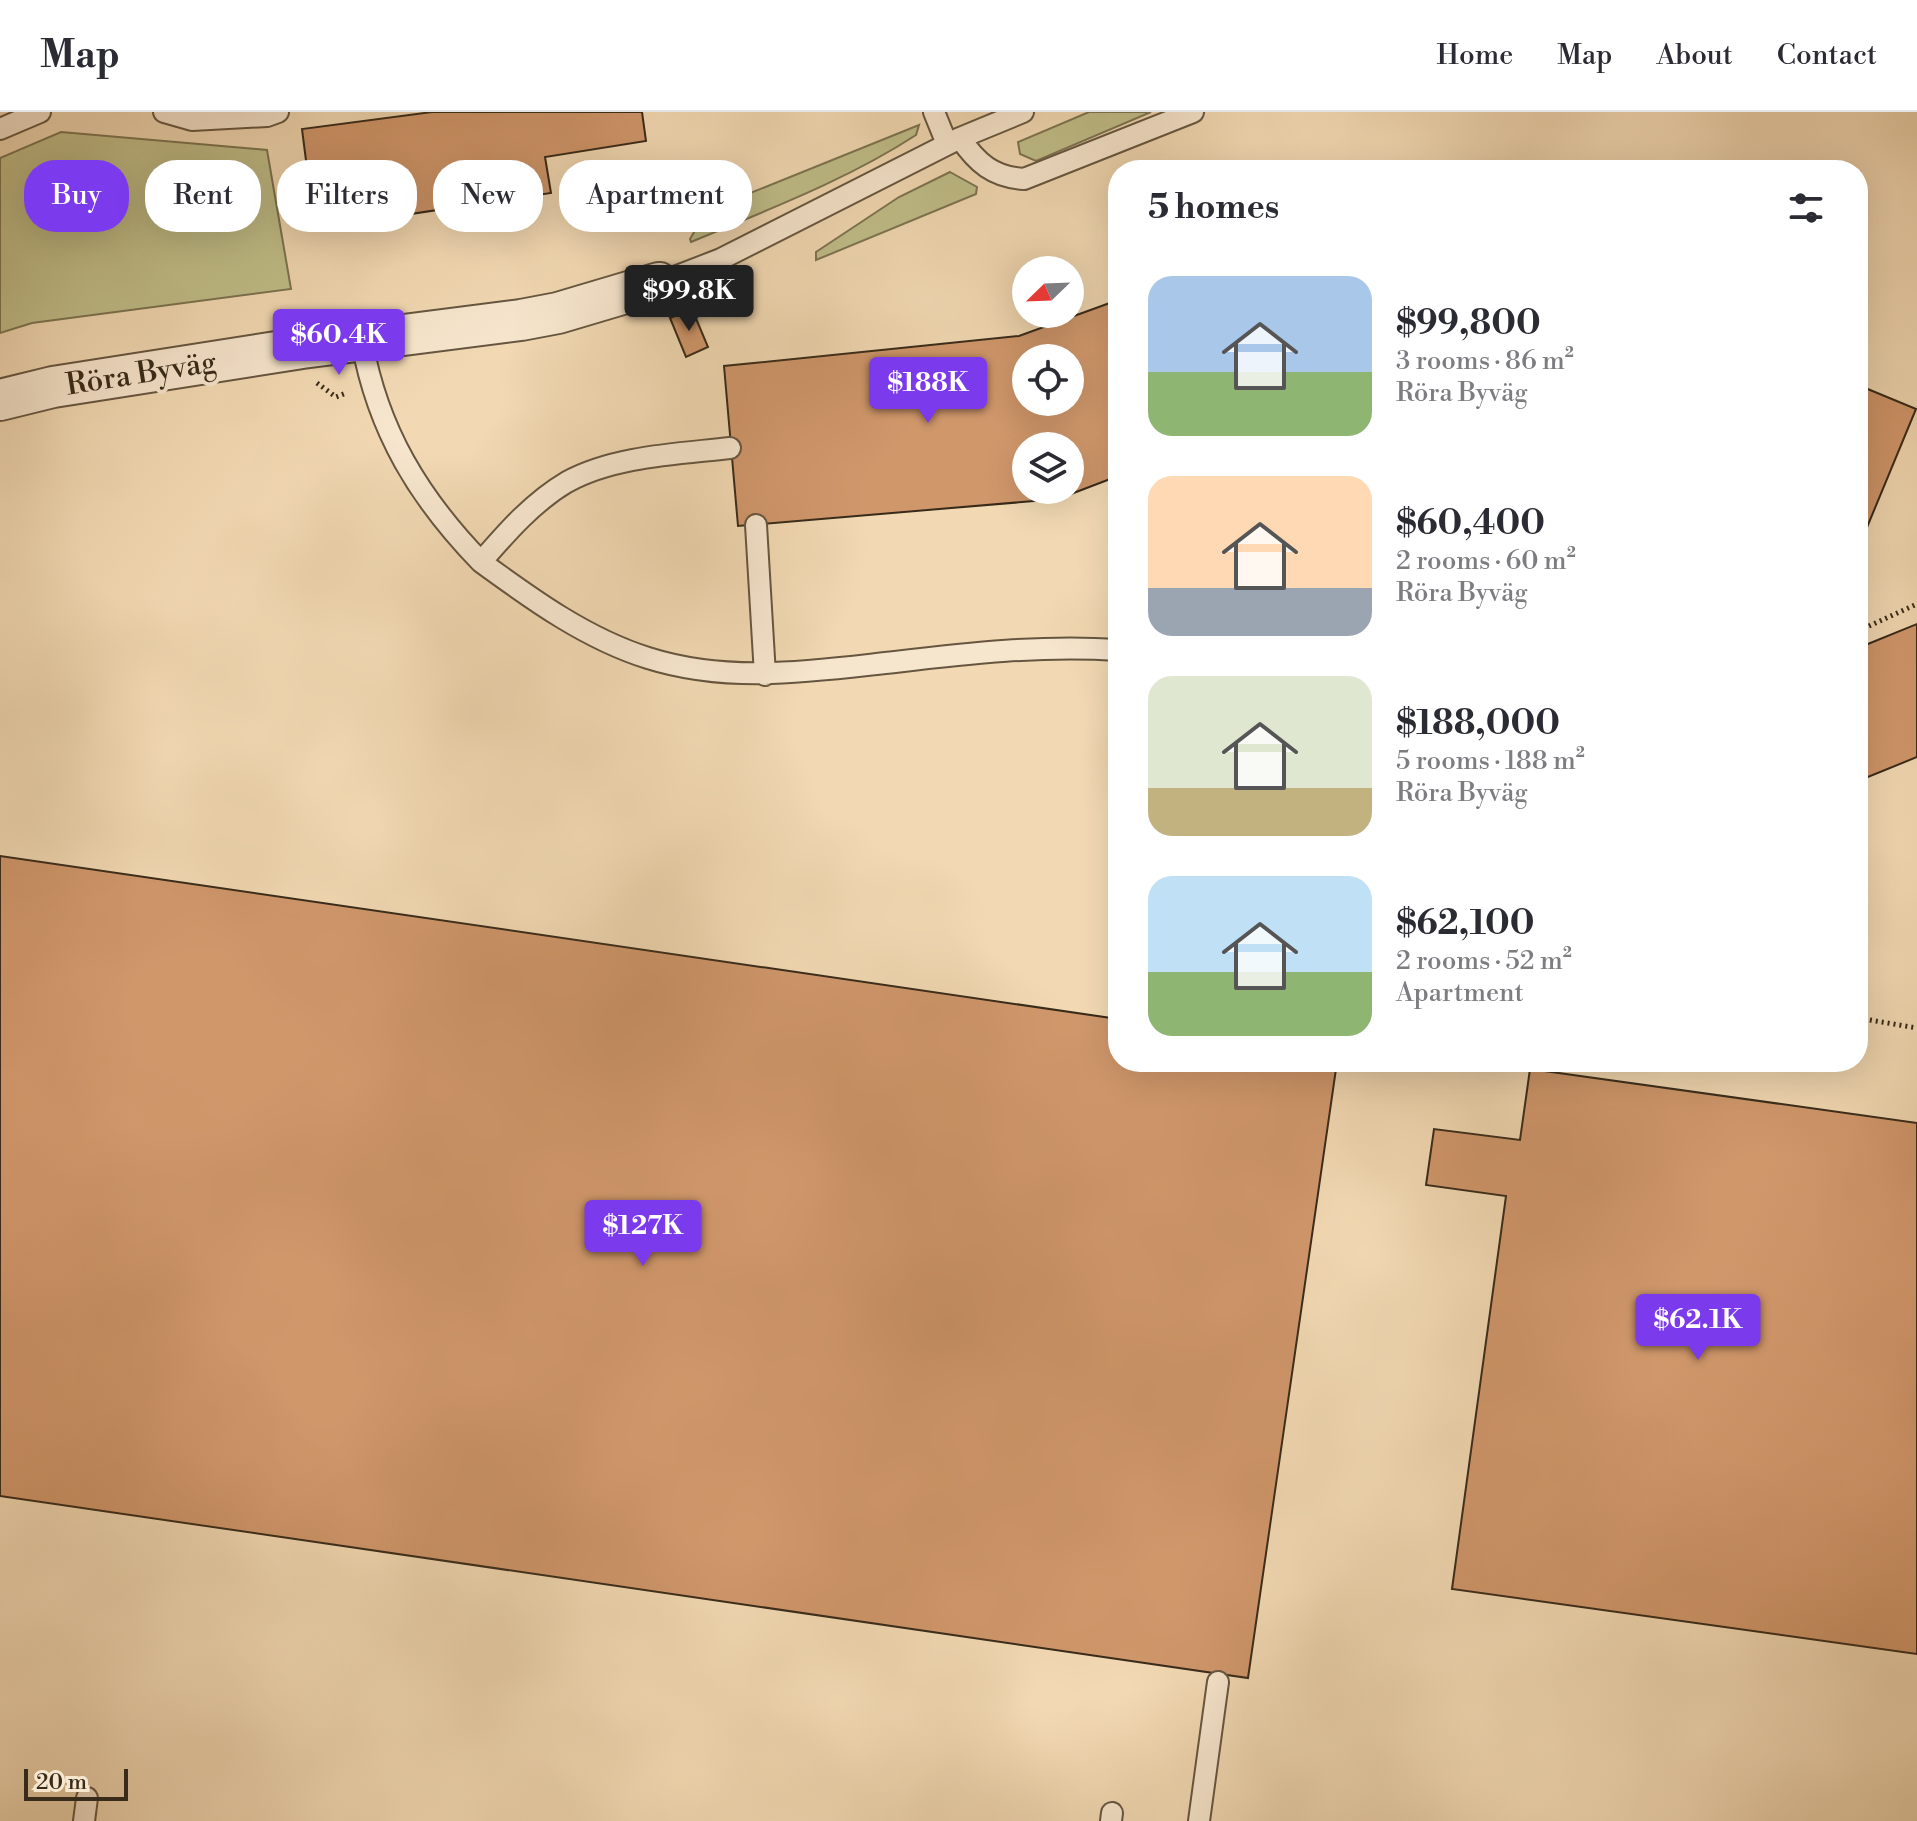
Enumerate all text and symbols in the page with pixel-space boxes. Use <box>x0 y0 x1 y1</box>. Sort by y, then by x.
text: Map <box>40 32 120 79</box>
text: Home <box>1437 38 1513 73</box>
text: Map <box>1557 38 1612 73</box>
text: About <box>1656 38 1733 73</box>
text: Contact <box>1777 38 1877 73</box>
chip: Buy <box>24 160 129 232</box>
chip: Rent <box>145 160 261 232</box>
chip: Filters <box>277 160 417 232</box>
chip: New <box>433 160 543 232</box>
chip: Apartment <box>559 160 752 232</box>
icon: filters <box>1784 186 1828 230</box>
text: 5 homes <box>1148 187 1279 229</box>
north arrow <box>1012 256 1084 328</box>
map controls <box>1012 256 1084 504</box>
pin: $99.8K <box>624 265 754 333</box>
text: $99.8K <box>643 275 735 307</box>
text: $99,800 <box>1396 303 1541 345</box>
icon: home <box>1212 308 1308 404</box>
pin: $60.4K <box>274 309 404 377</box>
text: $60.4K <box>291 319 387 351</box>
street label: Röra Byväg <box>63 343 220 405</box>
button: locate <box>1012 344 1084 416</box>
text: 3 rooms · 86 m² <box>1396 345 1574 377</box>
pin: $188K <box>872 357 984 425</box>
text: $188K <box>887 367 969 399</box>
text: Röra Byväg <box>1396 377 1528 409</box>
button: layers <box>1012 432 1084 504</box>
text: $60,400 <box>1396 503 1545 545</box>
icon: home <box>1212 508 1308 604</box>
text: 2 rooms · 60 m² <box>1396 545 1576 577</box>
text: Röra Byväg <box>1396 577 1528 609</box>
text: $188,000 <box>1396 703 1560 745</box>
icon: home <box>1212 708 1308 804</box>
text: 5 rooms · 188 m² <box>1396 745 1585 777</box>
text: Röra Byväg <box>1396 777 1528 809</box>
text: $62,100 <box>1396 903 1534 945</box>
icon: home <box>1212 908 1308 1004</box>
text: 2 rooms · 52 m² <box>1396 945 1572 977</box>
text: Apartment <box>1396 977 1524 1009</box>
pin: $127K <box>587 1200 699 1268</box>
text: $127K <box>603 1210 683 1242</box>
pin: $62.1K <box>1633 1294 1763 1362</box>
text: $62.1K <box>1654 1304 1742 1336</box>
scale bar <box>24 1765 128 1801</box>
text: 20 m <box>36 1769 87 1796</box>

